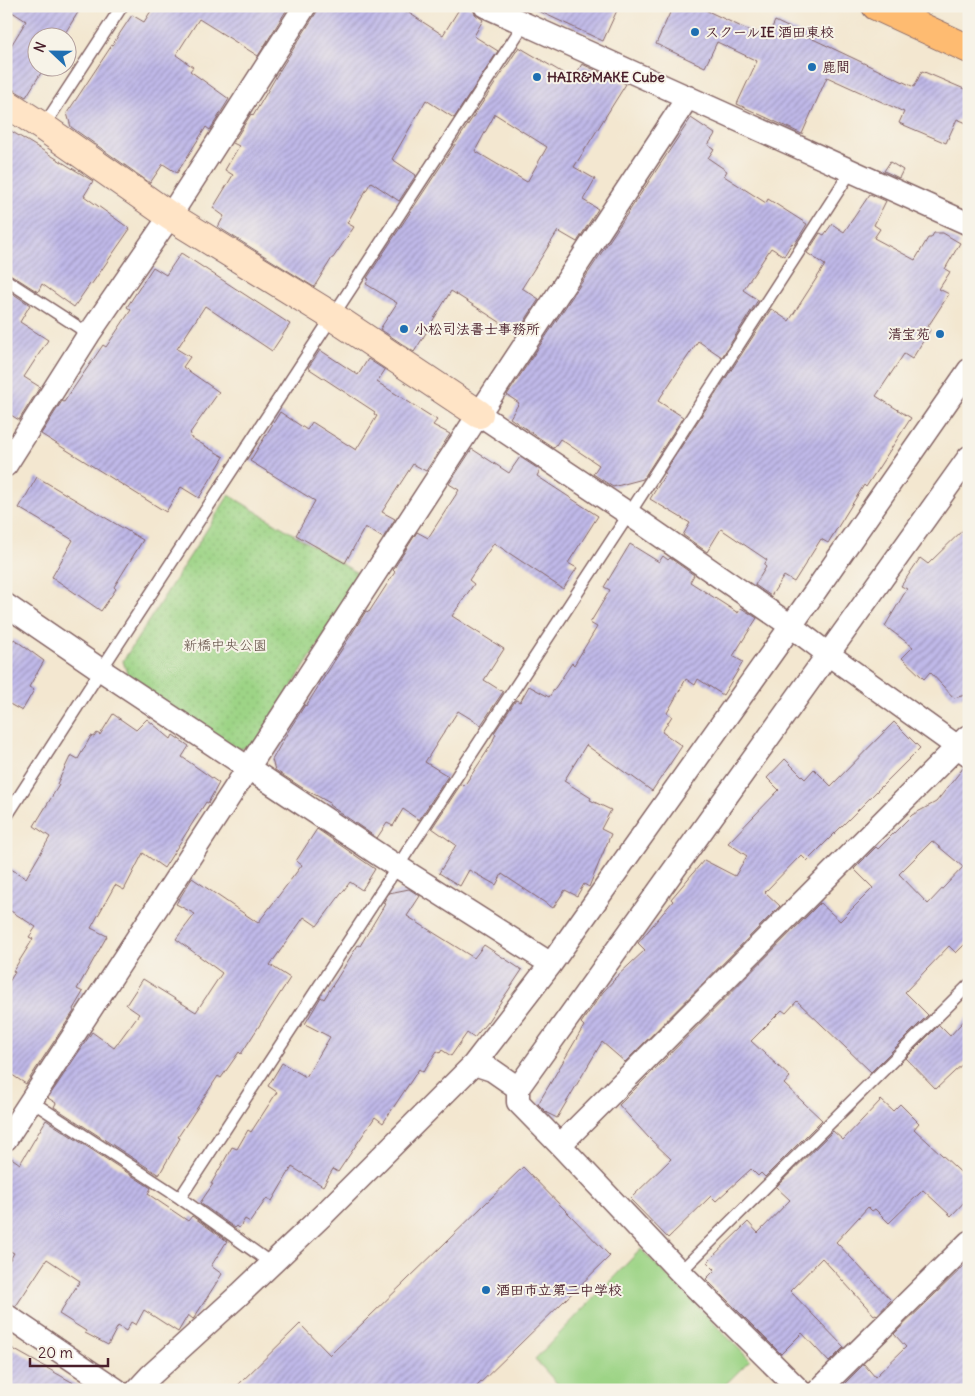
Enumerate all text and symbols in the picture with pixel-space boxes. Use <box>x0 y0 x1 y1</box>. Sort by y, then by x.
place label: スクールIE 酒田東校 <box>705 23 834 41</box>
marker: スクールIE 酒田東校 <box>689 26 701 38</box>
north arrow <box>28 28 78 78</box>
text: N <box>30 39 50 55</box>
place label: 鹿間 <box>822 58 850 76</box>
marker: 鹿間 <box>806 61 818 73</box>
place label: HAIR&MAKE Cube <box>547 68 665 86</box>
marker: HAIR&MAKE Cube <box>531 71 543 83</box>
place label: 小松司法書士事務所 <box>414 320 540 338</box>
marker: 小松司法書士事務所 <box>398 323 410 335</box>
place label: 清宝苑 <box>888 325 930 343</box>
marker: 清宝苑 <box>934 328 946 340</box>
park label: 新橋中央公園 <box>183 636 267 654</box>
place label: 酒田市立第二中学校 <box>496 1281 622 1299</box>
marker: 酒田市立第二中学校 <box>480 1284 492 1296</box>
scale bar <box>30 1336 108 1368</box>
text: 20 m <box>38 1343 73 1362</box>

